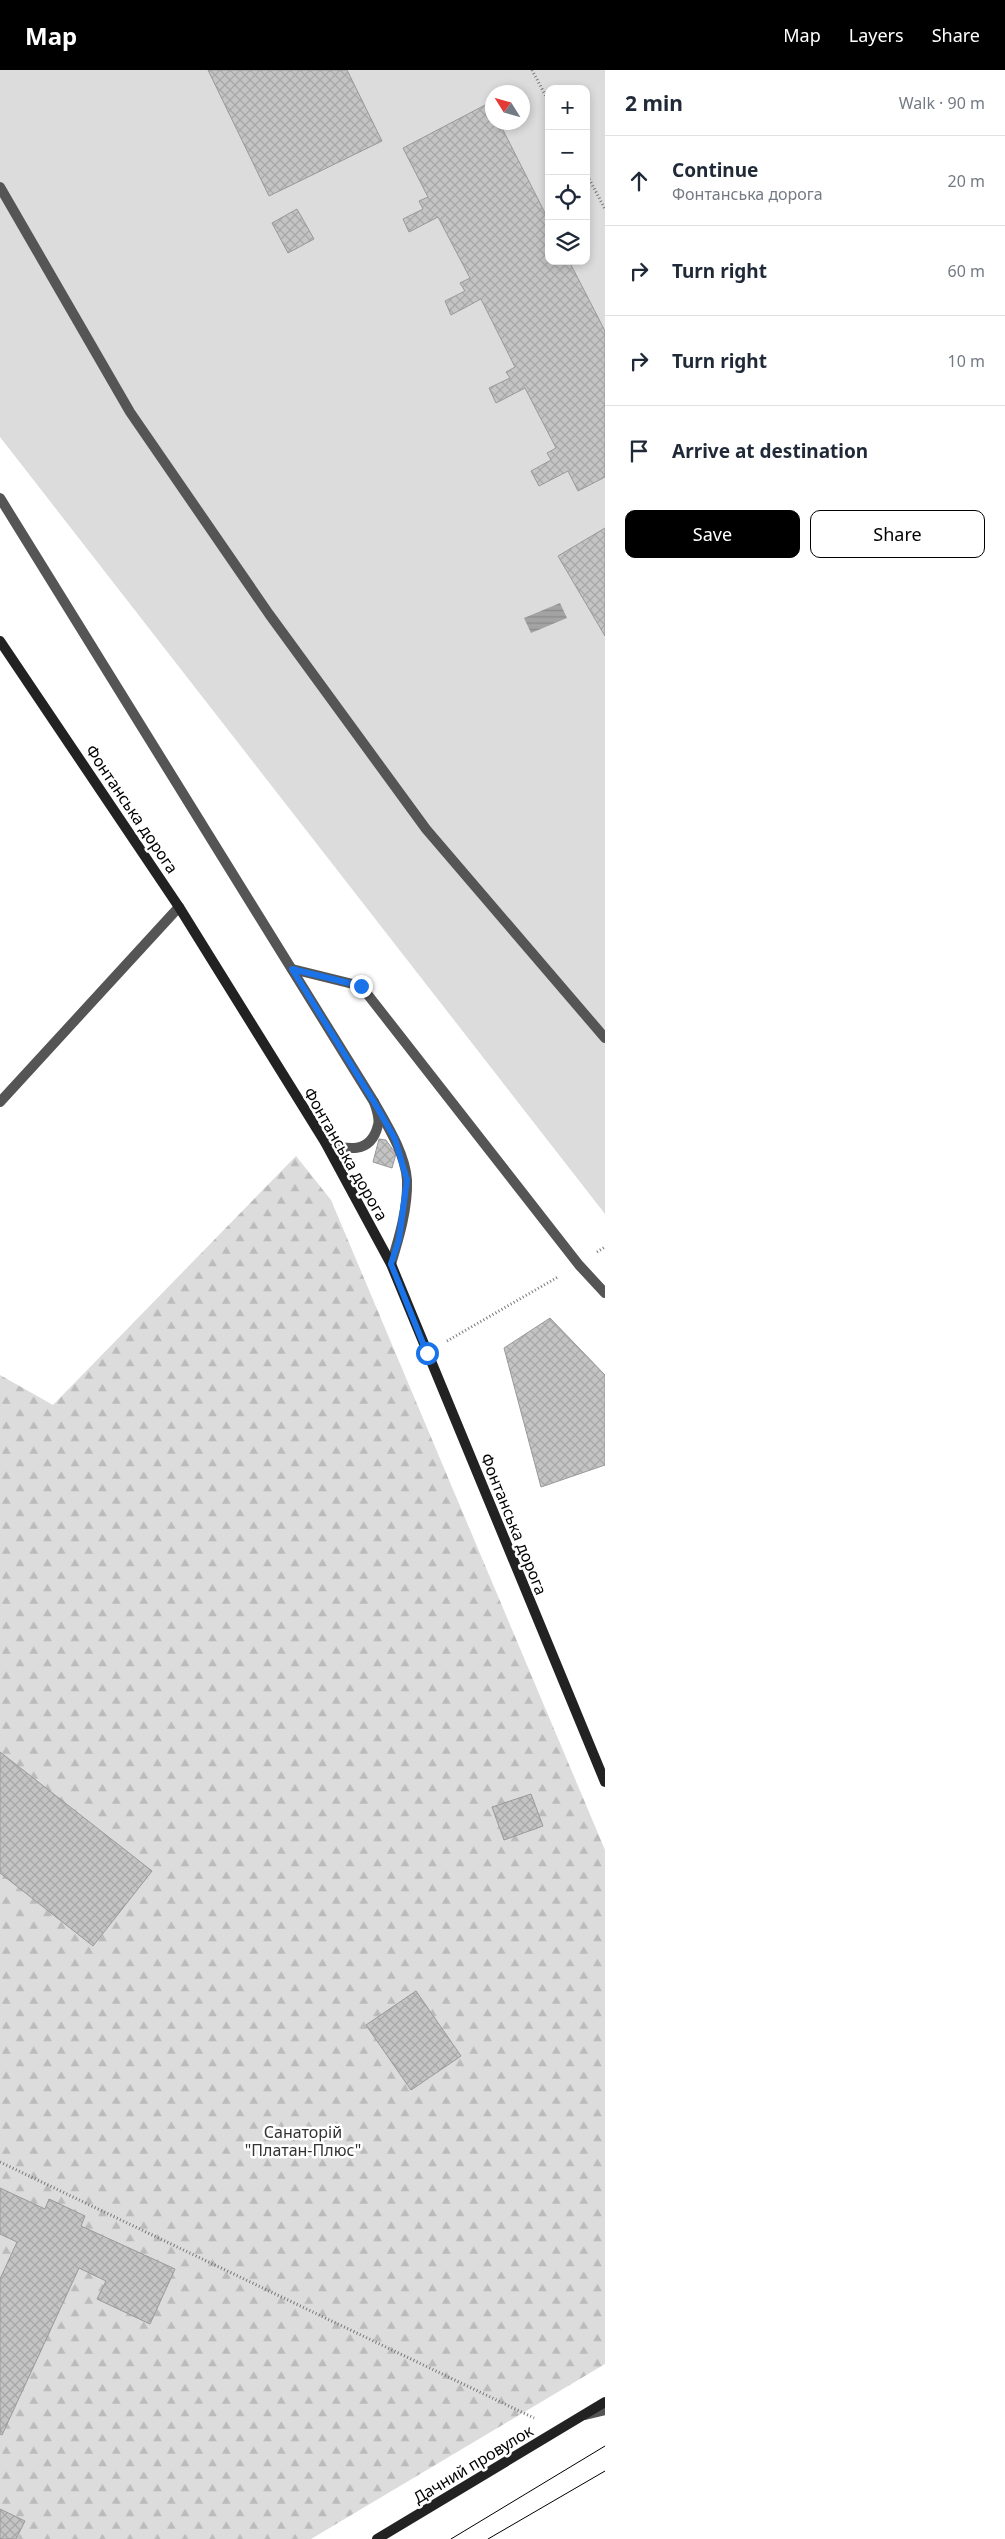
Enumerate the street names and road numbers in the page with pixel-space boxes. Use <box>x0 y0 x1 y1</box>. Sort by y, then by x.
street label: Фонтанська дорога <box>81 740 183 878</box>
street label: Фонтанська дорога <box>299 1083 393 1225</box>
street label: Фонтанська дорога <box>476 1450 552 1598</box>
street label: Дачний провулок <box>409 2419 538 2509</box>

